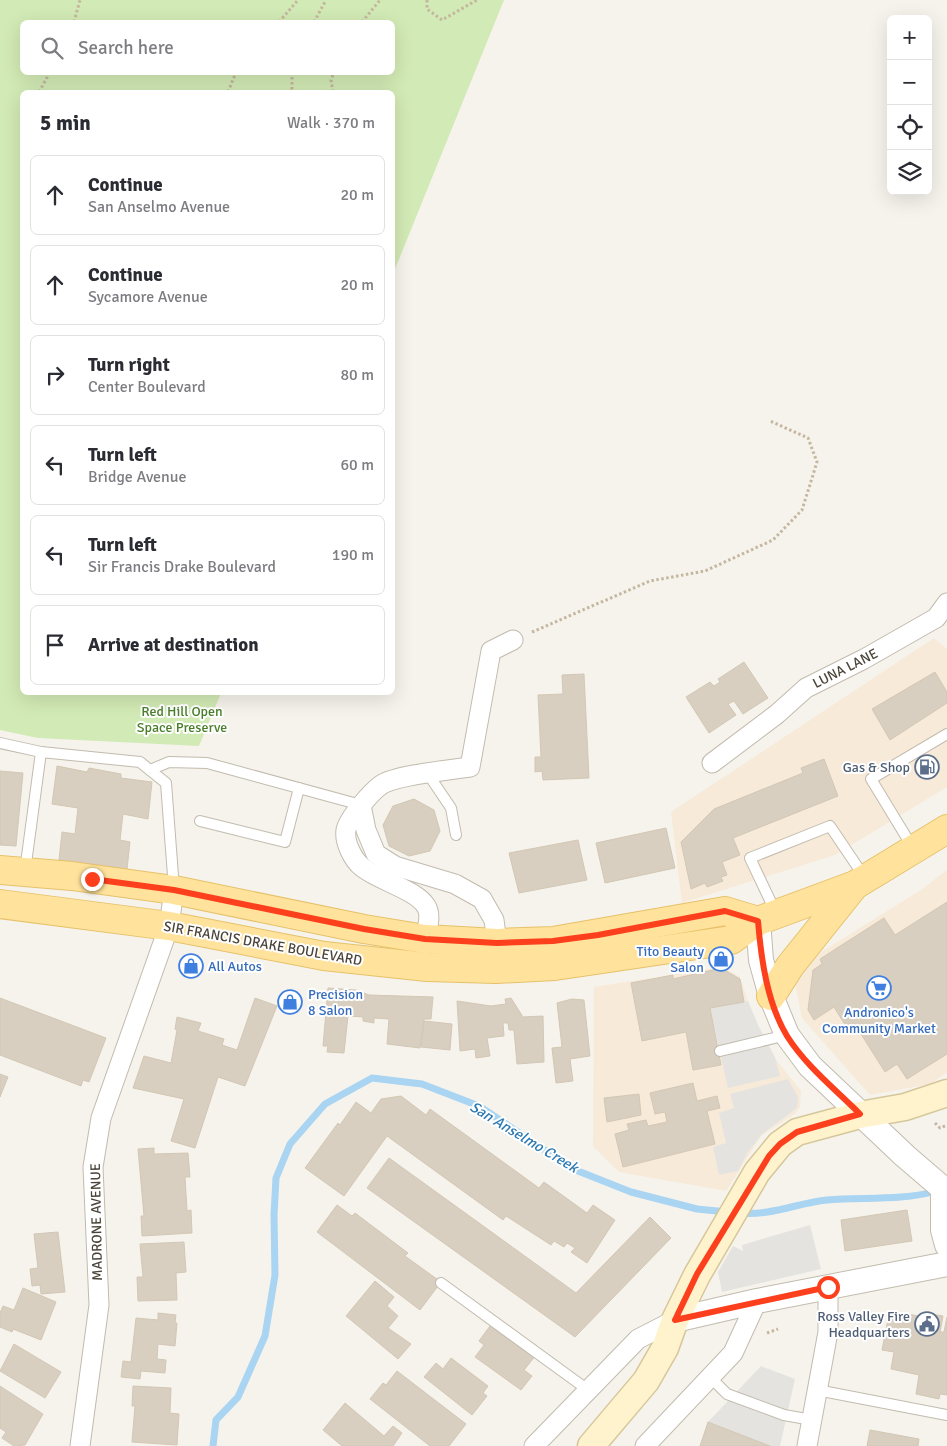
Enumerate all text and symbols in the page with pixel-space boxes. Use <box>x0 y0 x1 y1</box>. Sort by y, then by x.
map controls <box>887 15 932 195</box>
button: + <box>887 15 932 60</box>
search box <box>20 20 395 75</box>
icon: search <box>38 34 66 62</box>
text: Search here <box>78 36 174 60</box>
button: − <box>887 60 932 105</box>
button: locate <box>887 105 932 150</box>
text: 5 min <box>40 110 91 136</box>
text: Walk · 370 m <box>287 113 375 133</box>
button: layers <box>887 150 932 195</box>
text: Continue <box>88 173 163 197</box>
icon: ahead <box>41 181 69 209</box>
text: 20 m <box>340 185 374 205</box>
text: San Anselmo Avenue <box>88 197 230 217</box>
text: Continue <box>88 263 163 287</box>
icon: ahead <box>41 271 69 299</box>
text: 20 m <box>340 275 374 295</box>
text: Sycamore Avenue <box>88 287 208 307</box>
text: Turn right <box>88 353 170 377</box>
icon: right <box>41 361 69 389</box>
text: 80 m <box>340 365 374 385</box>
text: Center Boulevard <box>88 377 206 397</box>
text: Turn left <box>88 443 157 467</box>
icon: left <box>41 451 69 479</box>
text: 60 m <box>340 455 374 475</box>
text: Bridge Avenue <box>88 467 186 487</box>
text: Turn left <box>88 533 157 557</box>
icon: left <box>41 541 69 569</box>
text: 190 m <box>332 545 374 565</box>
text: Sir Francis Drake Boulevard <box>88 557 276 577</box>
icon: arrive <box>41 631 69 659</box>
text: Arrive at destination <box>88 633 259 657</box>
street label: LUNA LANE <box>810 645 881 692</box>
park label: Red Hill Open Space Preserve <box>137 703 227 736</box>
fuel station icon: Gas & Shop <box>914 754 940 780</box>
place label: Gas & Shop <box>843 759 910 776</box>
route end <box>81 868 104 891</box>
street label: SIR FRANCIS DRAKE BOULEVARD <box>162 918 364 969</box>
place label: Tito Beauty Salon <box>637 943 704 976</box>
shop icon: Tito Beauty Salon <box>708 946 734 972</box>
shop icon: All Autos <box>178 953 204 979</box>
place label: All Autos <box>208 958 262 975</box>
supermarket icon: Andronico's Community Market <box>866 975 892 1001</box>
place label: Precision 8 Salon <box>308 986 363 1019</box>
shop icon: Precision 8 Salon <box>277 989 303 1015</box>
place label: Andronico's Community Market <box>822 1004 936 1037</box>
water label: San Anselmo Creek <box>467 1098 583 1177</box>
street label: MADRONE AVENUE <box>87 1163 106 1281</box>
route start <box>817 1276 840 1299</box>
place label: Ross Valley Fire Headquarters <box>817 1308 910 1341</box>
public building icon: Ross Valley Fire Headquarters <box>914 1311 940 1337</box>

